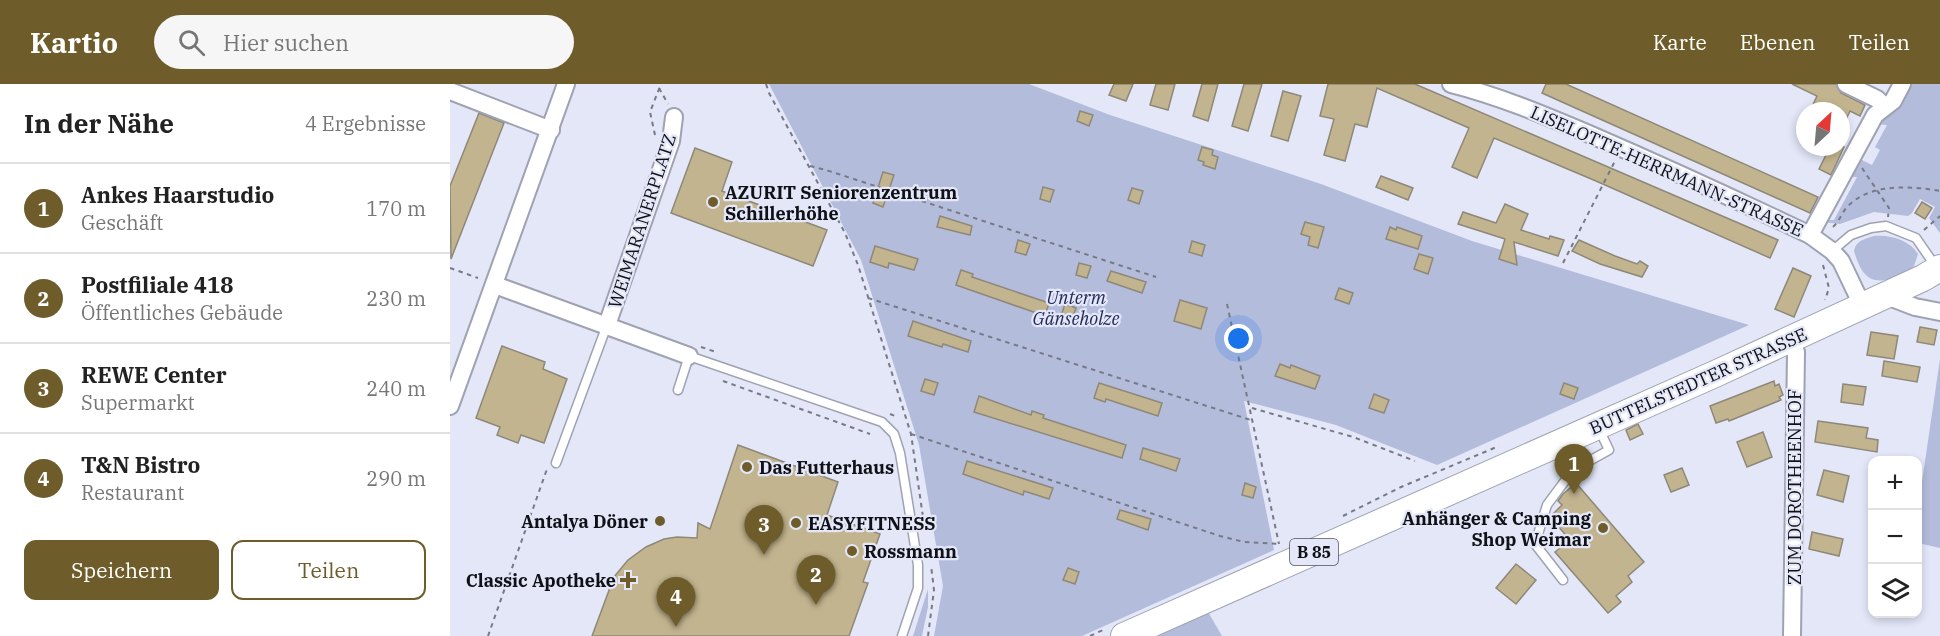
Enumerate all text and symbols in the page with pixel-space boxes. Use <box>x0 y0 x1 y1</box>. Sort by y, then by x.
search box <box>154 15 574 69</box>
text: Kartio <box>30 24 118 61</box>
icon: search <box>175 26 208 59</box>
text: Hier suchen <box>223 28 349 57</box>
text: Karte <box>1653 28 1707 56</box>
text: Ebenen <box>1740 28 1815 56</box>
text: Teilen <box>1848 28 1910 56</box>
street label: LISELOTTE-HERRMANN-STRASSE <box>1527 100 1807 242</box>
north arrow <box>1796 102 1850 156</box>
text: In der Nähe <box>24 106 174 140</box>
text: 4 Ergebnisse <box>305 110 426 137</box>
street label: WEIMARANERPLATZ <box>603 131 681 311</box>
text: Ankes Haarstudio <box>81 180 274 209</box>
place label: AZURIT Seniorenzentrum Schillerhöhe <box>725 181 958 225</box>
text: 1 <box>38 195 50 222</box>
text: 170 m <box>366 195 426 222</box>
marker: AZURIT Seniorenzentrum Schillerhöhe <box>706 195 720 209</box>
text: Geschäft <box>81 209 163 236</box>
text: Postfiliale 418 <box>81 270 233 299</box>
text: 2 <box>38 285 50 312</box>
text: 230 m <box>366 285 426 312</box>
park label: Unterm Gänseholze <box>1033 286 1119 330</box>
text: Öffentliches Gebäude <box>81 299 283 326</box>
street label: BUTTELSTEDTER STRASSE <box>1585 322 1811 440</box>
your location <box>1224 324 1253 353</box>
text: REWE Center <box>81 360 227 389</box>
text: 3 <box>38 375 50 402</box>
text: 240 m <box>366 375 426 402</box>
text: Supermarkt <box>81 389 195 416</box>
street label: ZUM DOROTHEENHOF <box>1783 389 1806 585</box>
pin: 1 <box>1554 444 1594 494</box>
text: T&N Bistro <box>81 450 200 479</box>
place label: Das Futterhaus <box>759 456 894 479</box>
map controls <box>1868 456 1922 618</box>
button: + <box>1868 456 1922 510</box>
marker: Das Futterhaus <box>740 460 754 474</box>
text: 4 <box>38 465 50 492</box>
text: 290 m <box>366 465 426 492</box>
text: Restaurant <box>81 479 184 506</box>
pin: 3 <box>744 506 784 555</box>
place label: Anhänger & Camping Shop Weimar <box>1402 507 1592 551</box>
place label: Antalya Döner <box>521 510 648 533</box>
button: − <box>1868 510 1922 564</box>
place label: EASYFITNESS <box>808 512 936 535</box>
marker: Antalya Döner <box>653 514 667 528</box>
marker: EASYFITNESS <box>789 516 803 530</box>
marker: Anhänger & Camping Shop Weimar <box>1596 521 1610 535</box>
road number: B 85 <box>1290 539 1338 565</box>
button: Speichern <box>24 540 219 600</box>
button: Teilen <box>231 540 426 600</box>
place label: Rossmann <box>864 540 957 563</box>
marker: Rossmann <box>845 544 859 558</box>
pin: 2 <box>796 556 836 605</box>
button: layers <box>1868 564 1922 618</box>
place label: Classic Apotheke <box>466 569 616 592</box>
marker: Classic Apotheke <box>621 573 635 587</box>
pin: 4 <box>656 578 696 627</box>

